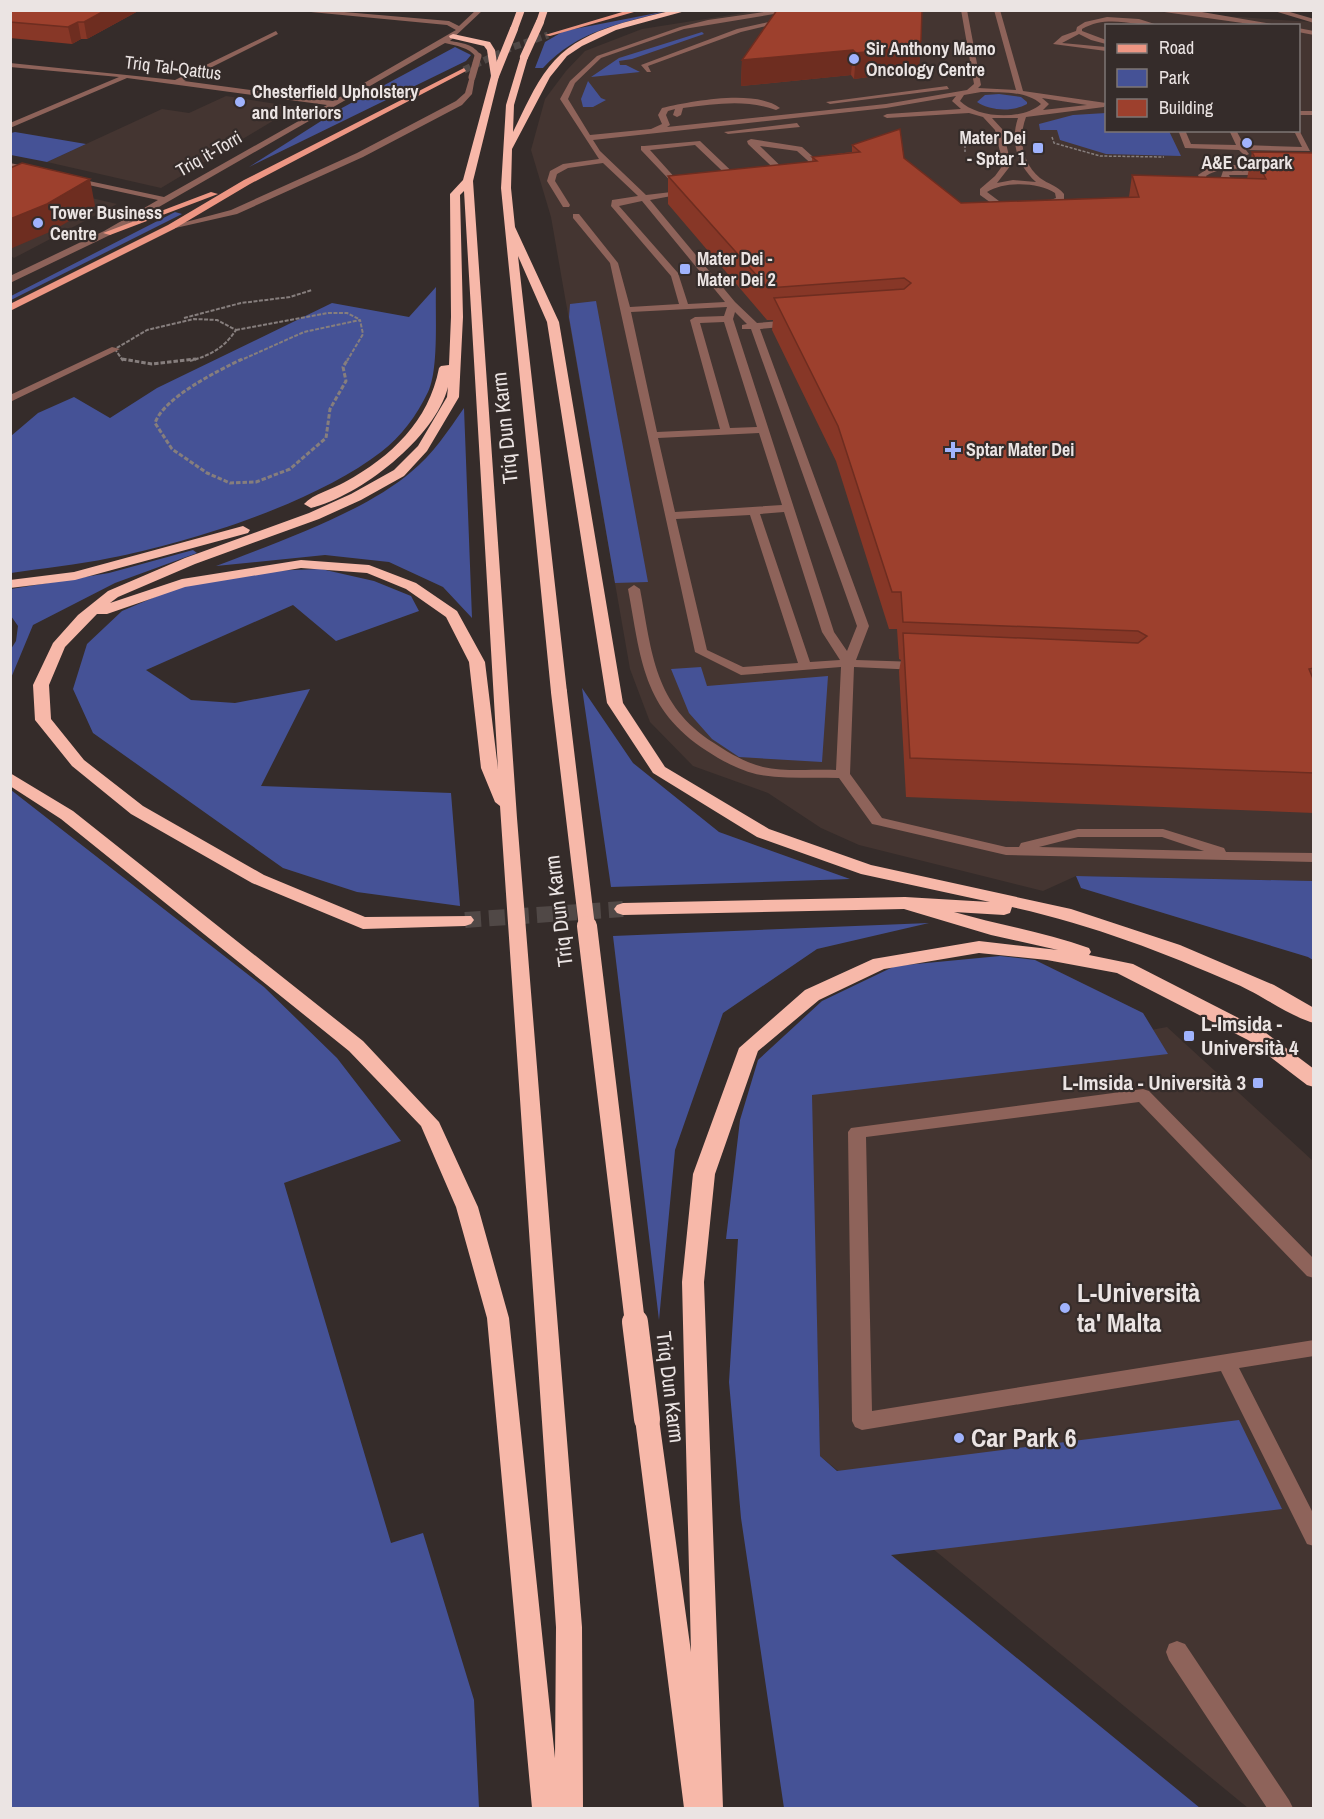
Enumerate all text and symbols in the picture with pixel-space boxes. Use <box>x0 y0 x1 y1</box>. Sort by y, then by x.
legend <box>1105 24 1300 132</box>
text: Road <box>1159 35 1194 60</box>
place label: Sir Anthony Mamo Oncology Centre <box>866 36 996 82</box>
street label: Triq Tal-Qattus <box>123 49 223 86</box>
marker: Sir Anthony Mamo Oncology Centre <box>847 52 861 66</box>
text: Park <box>1159 65 1190 90</box>
place label: Chesterfield Upholstery and Interiors <box>252 79 419 125</box>
marker: Chesterfield Upholstery and Interiors <box>233 95 247 109</box>
text: Building <box>1159 95 1214 120</box>
street label: Triq it-Torri <box>171 125 246 183</box>
place label: Mater Dei - Sptar 1 <box>960 125 1027 171</box>
marker: A&E Carpark <box>1240 136 1254 150</box>
marker: Mater Dei - Sptar 1 <box>1031 141 1045 155</box>
place label: A&E Carpark <box>1201 150 1293 175</box>
place label: Tower Business Centre <box>50 200 162 246</box>
marker: Tower Business Centre <box>31 216 45 230</box>
place label: Mater Dei - Mater Dei 2 <box>697 246 776 292</box>
marker: Mater Dei - Mater Dei 2 <box>678 262 692 276</box>
street label: Triq Dun Karm <box>484 371 525 485</box>
place label: Sptar Mater Dei <box>966 437 1074 462</box>
marker: Sptar Mater Dei <box>944 441 962 459</box>
street label: Triq Dun Karm <box>537 854 580 969</box>
place label: L-Imsida - Università 4 <box>1201 1009 1299 1062</box>
marker: L-Imsida - Università 4 <box>1182 1029 1196 1043</box>
place label: L-Imsida - Università 3 <box>1062 1068 1246 1097</box>
marker: L-Imsida - Università 3 <box>1251 1076 1265 1090</box>
place label: L-Università ta' Malta <box>1077 1275 1200 1340</box>
marker: L-Università ta' Malta <box>1058 1301 1072 1315</box>
street label: Triq Dun Karm <box>649 1329 692 1444</box>
place label: Car Park 6 <box>971 1420 1077 1455</box>
marker: Car Park 6 <box>952 1431 966 1445</box>

